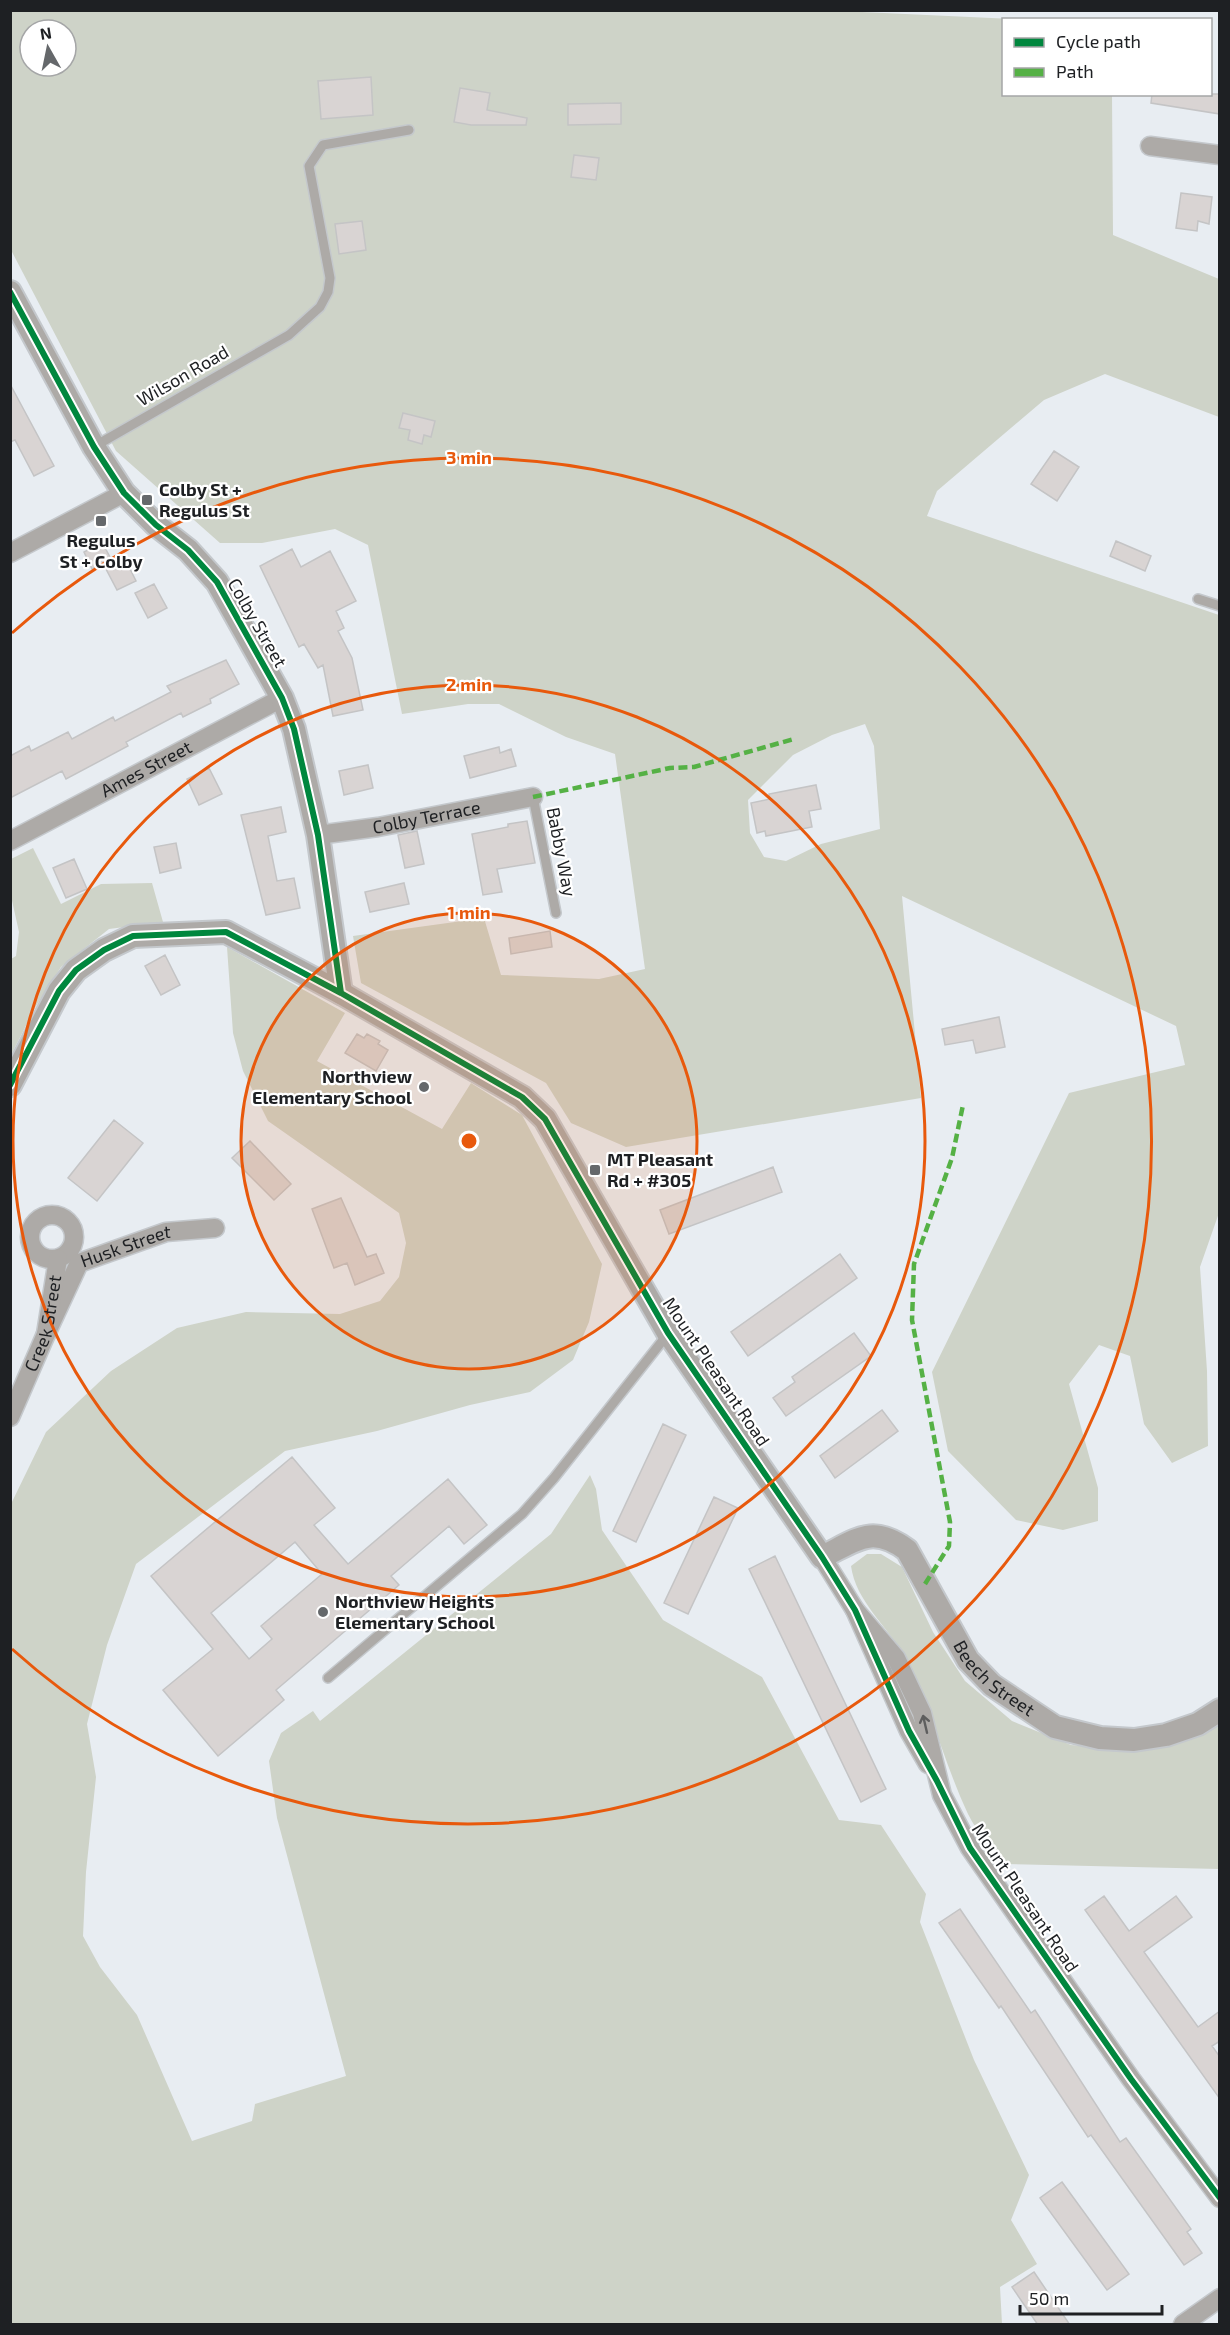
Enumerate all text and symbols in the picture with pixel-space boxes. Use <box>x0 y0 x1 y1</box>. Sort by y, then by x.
north arrow <box>18 18 78 78</box>
legend <box>1002 18 1212 96</box>
text: N <box>38 22 53 43</box>
text: Cycle path <box>1056 30 1141 52</box>
text: Path <box>1056 60 1094 82</box>
street label: Wilson Road <box>133 340 232 410</box>
text: 3 min <box>446 446 492 468</box>
place label: Colby St + Regulus St <box>159 478 250 521</box>
marker: Colby St + Regulus St <box>140 493 154 507</box>
marker: Regulus St + Colby <box>94 514 108 528</box>
place label: Regulus St + Colby <box>59 529 143 572</box>
street label: Colby Street <box>224 574 292 671</box>
text: 2 min <box>446 673 492 695</box>
street label: Ames Street <box>97 735 195 801</box>
street label: Colby Terrace <box>371 795 482 838</box>
street label: Babby Way <box>543 805 582 899</box>
text: 1 min <box>447 901 491 923</box>
place label: Northview Elementary School <box>252 1065 413 1108</box>
marker: Northview Elementary School <box>417 1080 431 1094</box>
centre of rings <box>459 1131 479 1151</box>
place label: MT Pleasant Rd + #305 <box>607 1148 714 1191</box>
marker: MT Pleasant Rd + #305 <box>588 1163 602 1177</box>
street label: Husk Street <box>77 1220 172 1272</box>
street label: Creek Street <box>19 1273 65 1375</box>
street label: Mount Pleasant Road <box>659 1293 775 1450</box>
place label: Northview Heights Elementary School <box>335 1590 495 1633</box>
marker: Northview Heights Elementary School <box>316 1605 330 1619</box>
street label: Beech Street <box>949 1636 1039 1720</box>
one-way arrow <box>918 1715 930 1734</box>
street label: Mount Pleasant Road <box>968 1819 1084 1976</box>
scale bar <box>1020 2278 1162 2316</box>
text: 50 m <box>1029 2287 1069 2309</box>

